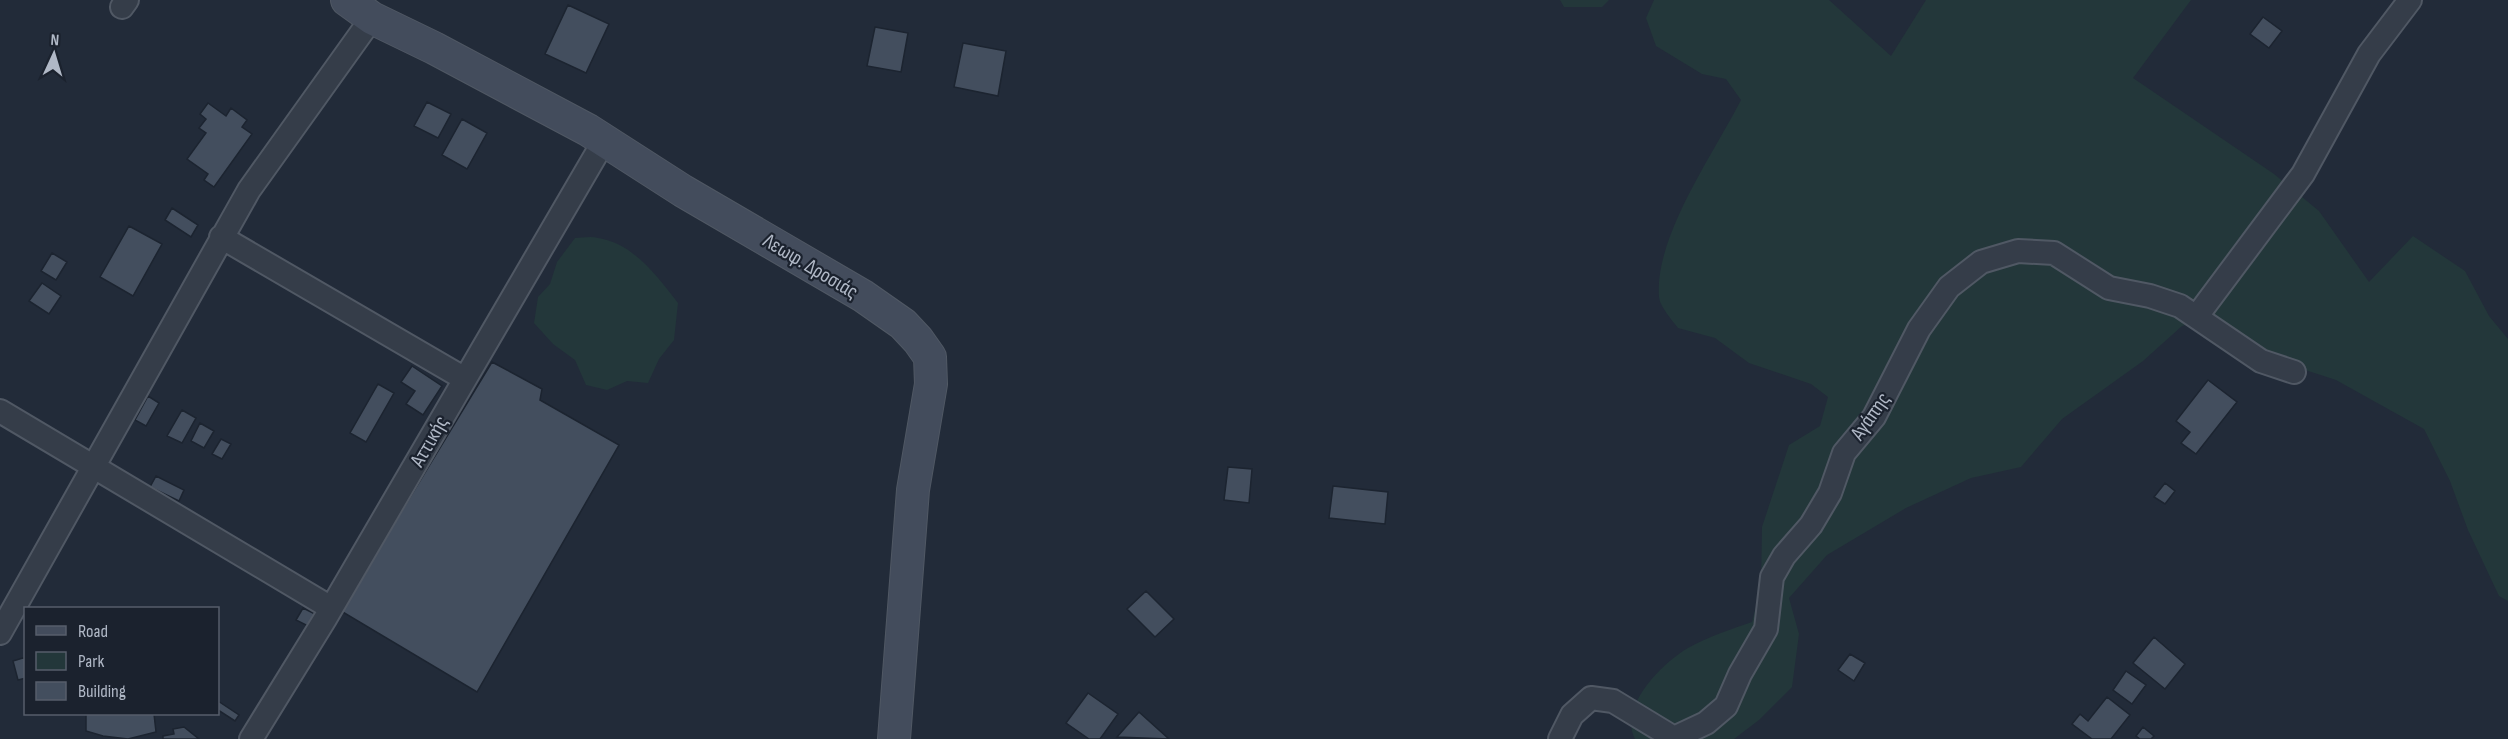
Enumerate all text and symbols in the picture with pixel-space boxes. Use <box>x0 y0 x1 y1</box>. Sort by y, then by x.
north arrow <box>24 24 84 84</box>
text: N <box>50 31 60 50</box>
street label: Λεωφ. Δροσιάς <box>758 228 863 305</box>
street label: Αγάπης <box>1845 388 1896 446</box>
street label: Αττικής <box>404 411 454 472</box>
legend <box>24 607 219 715</box>
text: Road <box>78 621 108 642</box>
text: Park <box>78 651 104 672</box>
text: Building <box>78 681 126 702</box>

